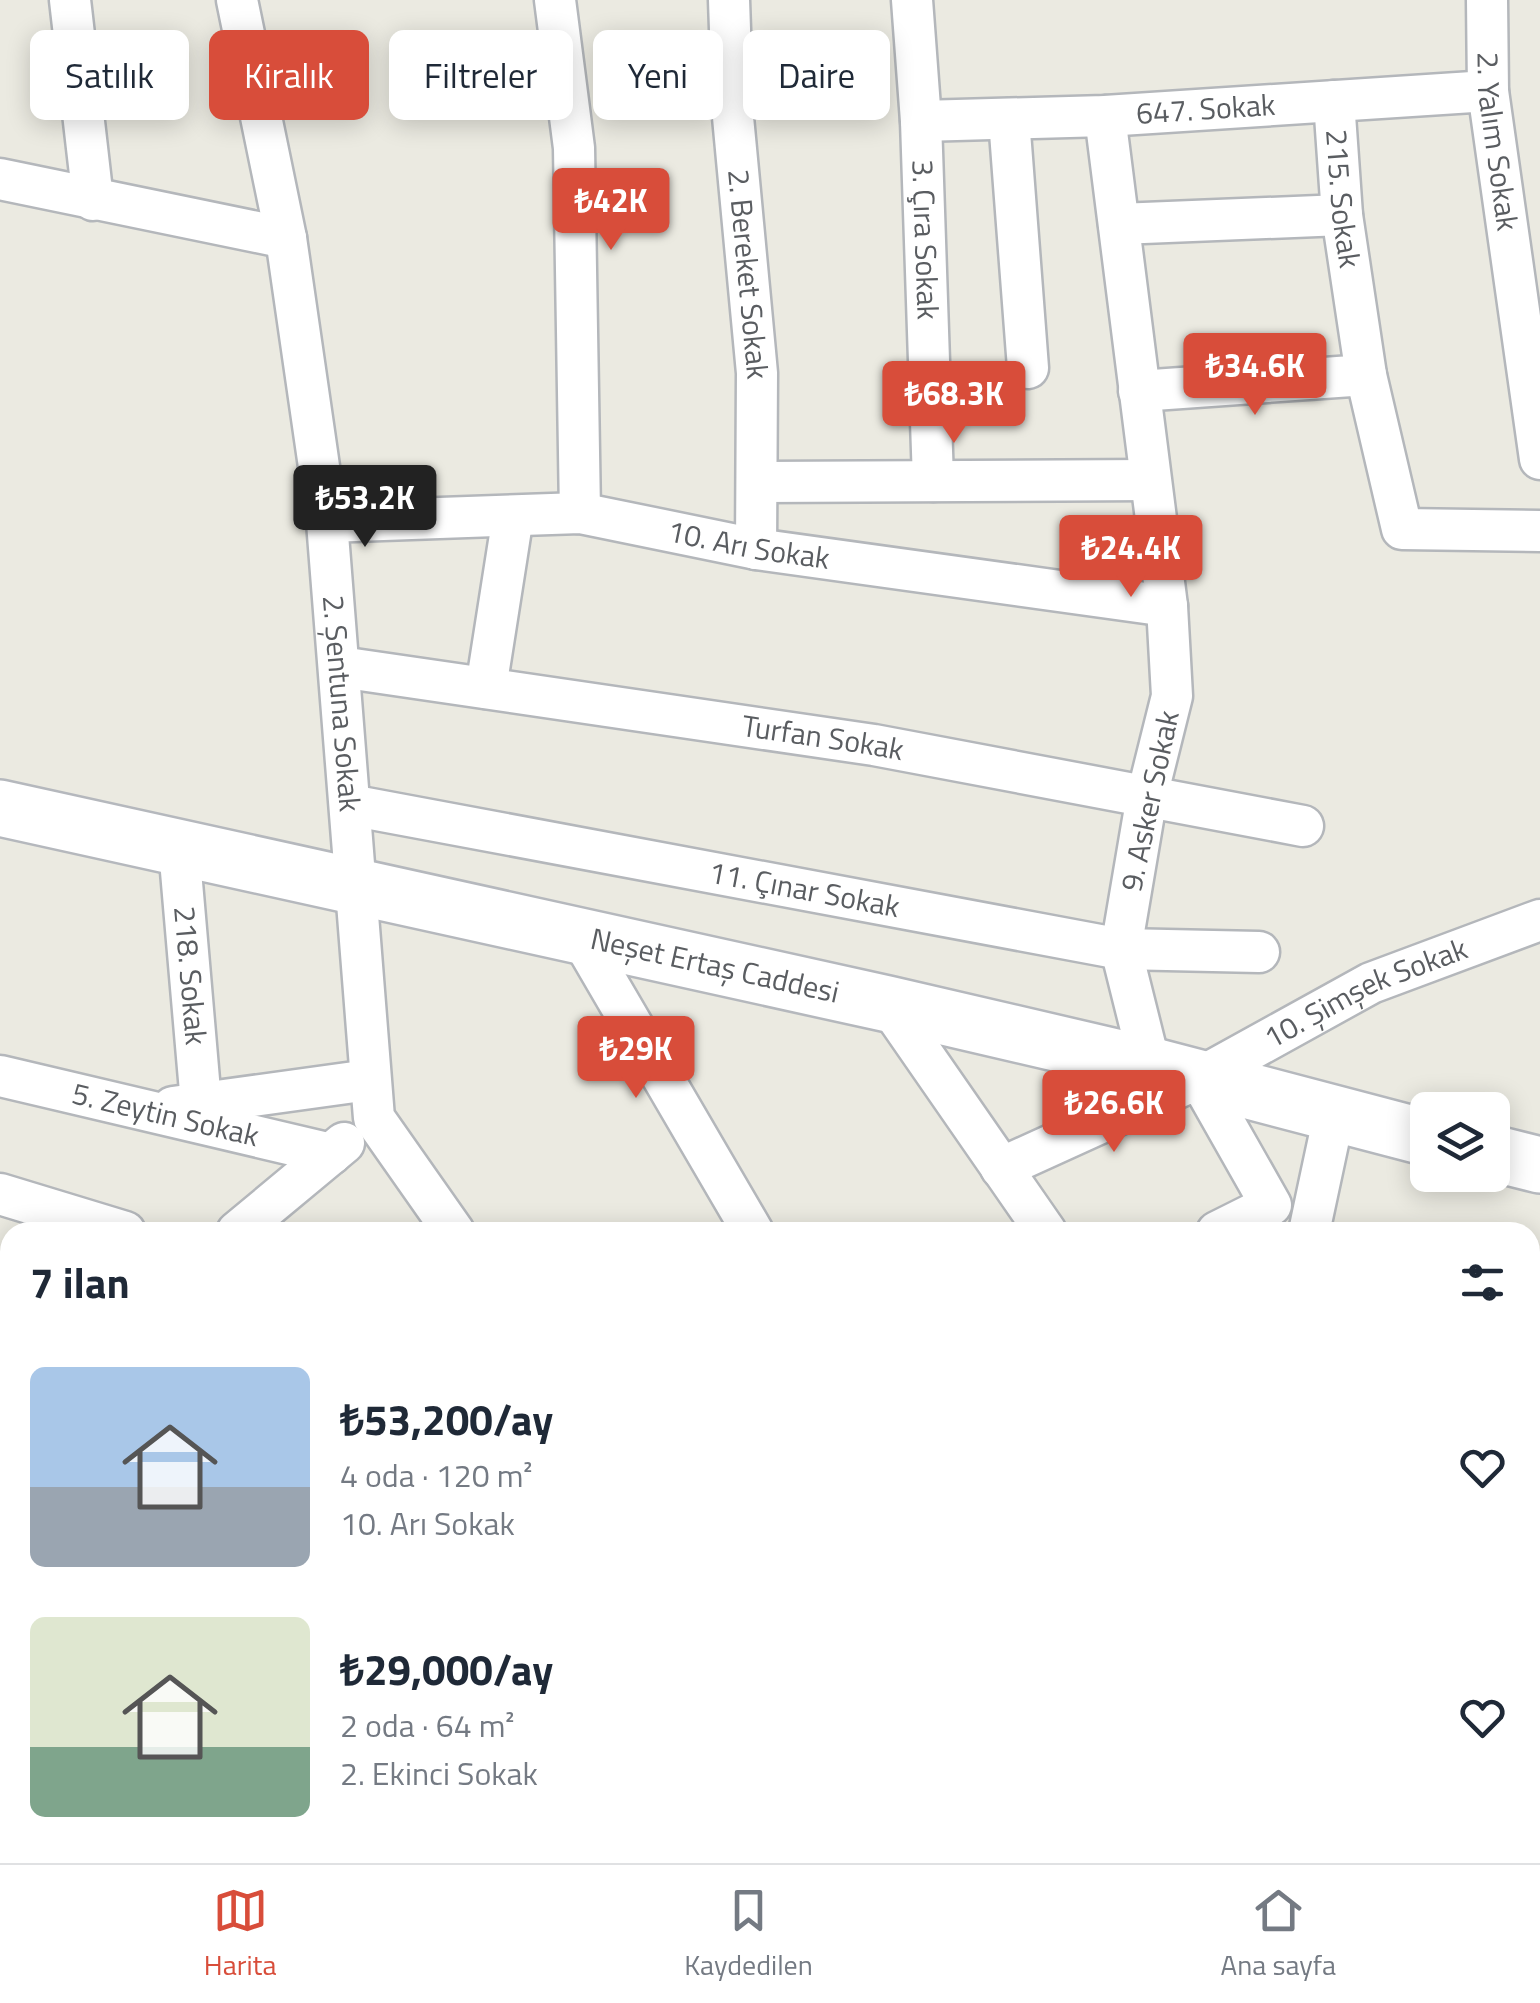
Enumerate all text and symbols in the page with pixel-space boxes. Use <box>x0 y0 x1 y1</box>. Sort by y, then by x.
chip: Satılık <box>30 30 189 120</box>
chip: Kiralık <box>209 30 369 120</box>
chip: Filtreler <box>389 30 573 120</box>
chip: Yeni <box>593 30 723 120</box>
chip: Daire <box>743 30 890 120</box>
street label: 2. Yalım Sokak <box>1466 52 1532 234</box>
street label: 647. Sokak <box>1135 81 1277 136</box>
street label: 215. Sokak <box>1314 128 1374 271</box>
street label: 3. Çıra Sokak <box>900 159 952 321</box>
street label: 2. Bereket Sokak <box>716 167 781 381</box>
pin: ₺42K <box>552 168 670 253</box>
text: ₺42K <box>574 176 648 224</box>
pin: ₺34.6K <box>1174 333 1336 418</box>
text: ₺34.6K <box>1205 341 1305 389</box>
pin: ₺68.3K <box>873 361 1035 446</box>
text: ₺68.3K <box>904 369 1004 417</box>
pin: ₺53.2K <box>284 465 446 550</box>
text: ₺53.2K <box>315 473 415 521</box>
street label: 10. Arı Sokak <box>664 507 833 581</box>
pin: ₺24.4K <box>1050 515 1212 600</box>
text: ₺24.4K <box>1081 523 1181 571</box>
street label: 2. Şentuna Sokak <box>311 593 374 814</box>
street label: Turfan Sokak <box>739 702 908 772</box>
street label: 9. Asker Sokak <box>1107 706 1191 895</box>
street label: 11. Çınar Sokak <box>705 848 904 929</box>
street label: 218. Sokak <box>162 904 220 1047</box>
street label: Neşet Ertaş Caddesi <box>586 915 844 1015</box>
street label: 10. Şimşek Sokak <box>1255 925 1474 1060</box>
pin: ₺29K <box>577 1016 695 1101</box>
text: ₺29K <box>599 1024 673 1072</box>
street label: 5. Zeytin Sokak <box>68 1070 264 1158</box>
pin: ₺26.6K <box>1033 1070 1195 1155</box>
text: ₺26.6K <box>1064 1078 1164 1126</box>
map controls <box>1410 1092 1510 1192</box>
button: layers <box>1410 1092 1510 1192</box>
text: 7 ilan <box>30 1250 130 1314</box>
icon: filters <box>1455 1255 1510 1310</box>
text: ₺53,200/ay <box>340 1387 553 1451</box>
icon: home <box>110 1407 230 1527</box>
icon: heart <box>1455 1440 1510 1495</box>
text: 4 oda · 120 m² <box>340 1451 532 1499</box>
text: 10. Arı Sokak <box>340 1499 515 1547</box>
text: ₺29,000/ay <box>340 1637 553 1701</box>
icon: home <box>110 1657 230 1777</box>
icon: heart <box>1455 1690 1510 1745</box>
text: 2 oda · 64 m² <box>340 1701 514 1749</box>
text: 2. Ekinci Sokak <box>340 1749 538 1797</box>
tab: Harita <box>204 1883 276 1986</box>
tab: Kaydedilen <box>684 1883 813 1986</box>
tab: Ana sayfa <box>1221 1883 1336 1986</box>

